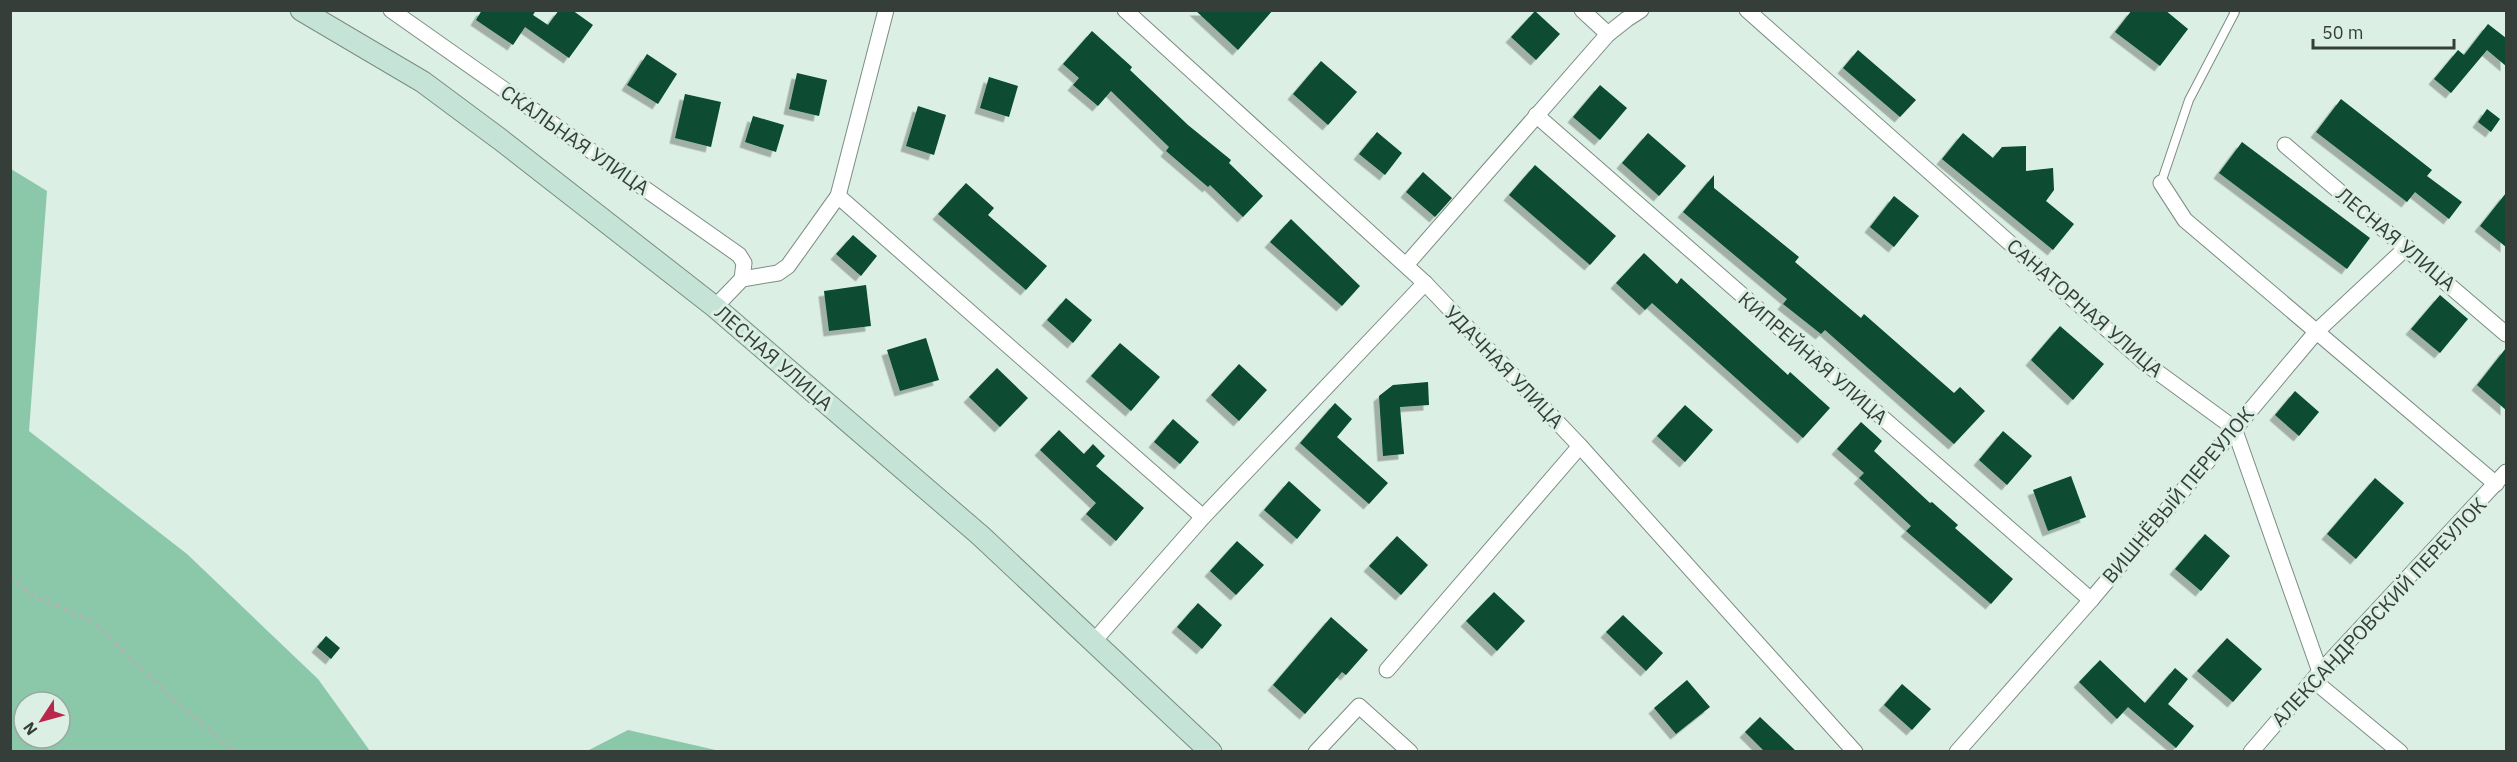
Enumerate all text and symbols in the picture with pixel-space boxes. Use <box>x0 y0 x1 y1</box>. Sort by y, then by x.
scale bar <box>2313 12 2454 50</box>
text: 50 m <box>2322 21 2364 44</box>
street label: СКАЛЬНАЯ УЛИЦА <box>496 78 655 201</box>
street label: ЛЕСНАЯ УЛИЦА <box>2331 181 2462 297</box>
street label: САНАТОРНАЯ УЛИЦА <box>2001 232 2169 383</box>
street label: КИПРЕЙНАЯ УЛИЦА <box>1733 285 1894 430</box>
street label: ЛЕСНАЯ УЛИЦА <box>709 299 839 417</box>
street label: УДАЧНАЯ УЛИЦА <box>1439 299 1570 434</box>
street label: ВИШНЁВЫЙ ПЕРЕУЛОК <box>2096 401 2260 589</box>
street label: АЛЕКСАНДРОВСКИЙ ПЕРЕУЛОК <box>2265 491 2492 732</box>
north arrow <box>12 690 72 750</box>
text: N <box>18 718 41 739</box>

